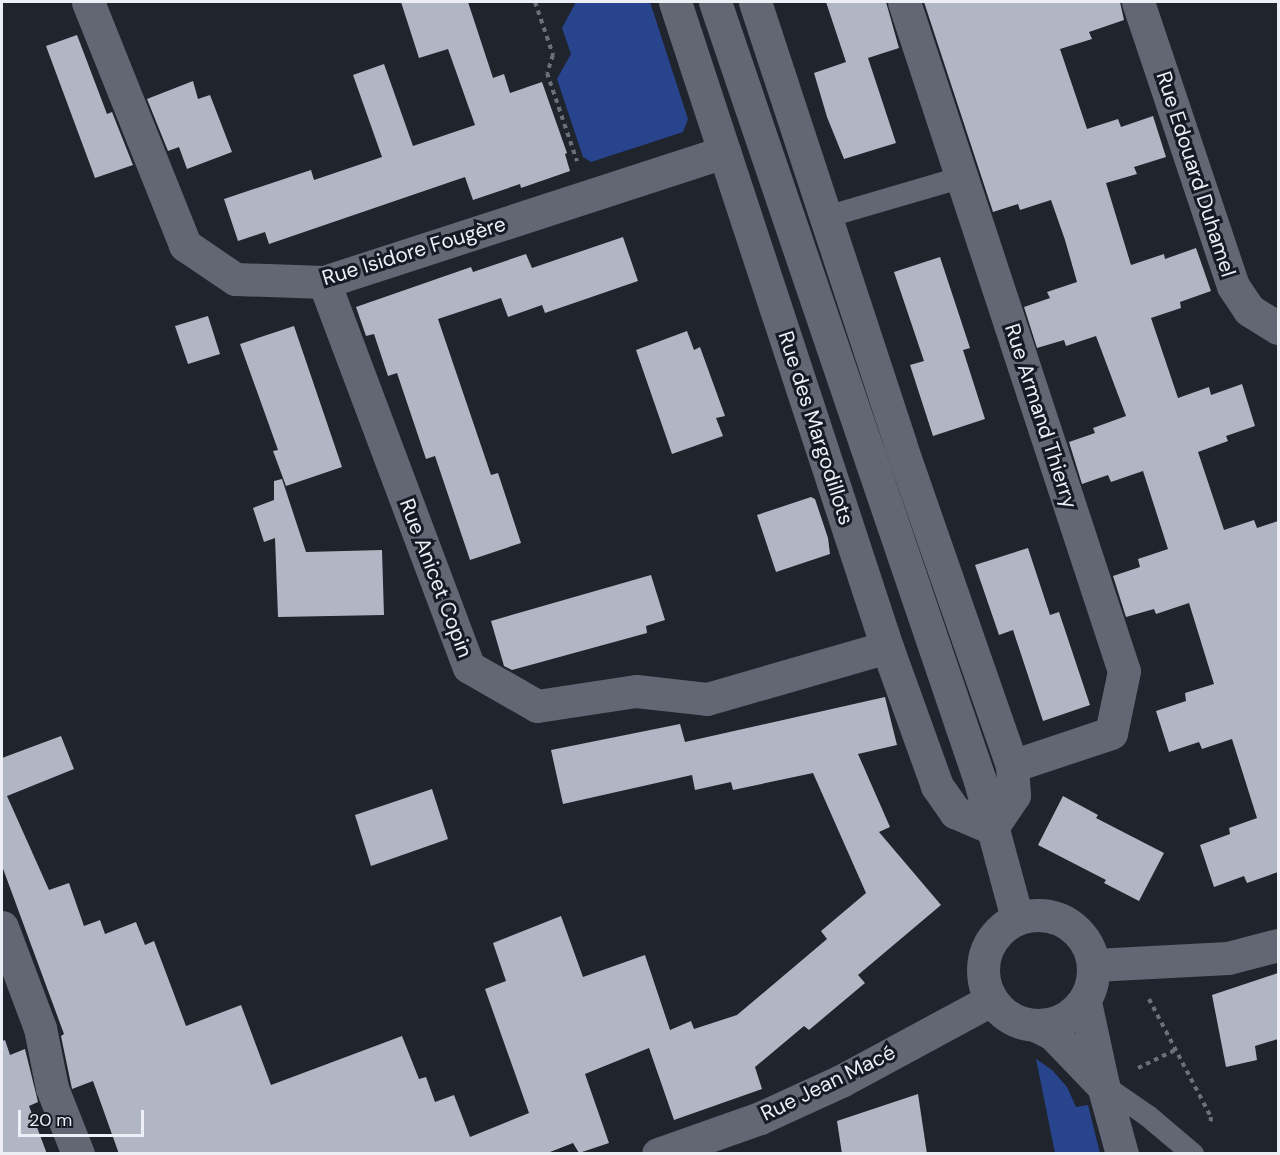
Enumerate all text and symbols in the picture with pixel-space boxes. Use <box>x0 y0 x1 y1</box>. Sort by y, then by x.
street label: Rue Edouard Duhamel <box>1151 68 1241 280</box>
street label: Rue Isidore Fougère <box>319 211 509 291</box>
street label: Rue Armand Thierry <box>999 320 1083 512</box>
street label: Rue des Margodillots <box>773 328 859 528</box>
street label: Rue Anicet Copin <box>394 495 478 661</box>
street label: Rue Jean Macé <box>757 1040 899 1126</box>
scale bar <box>21 1098 147 1136</box>
text: 20 m <box>29 1108 72 1132</box>

